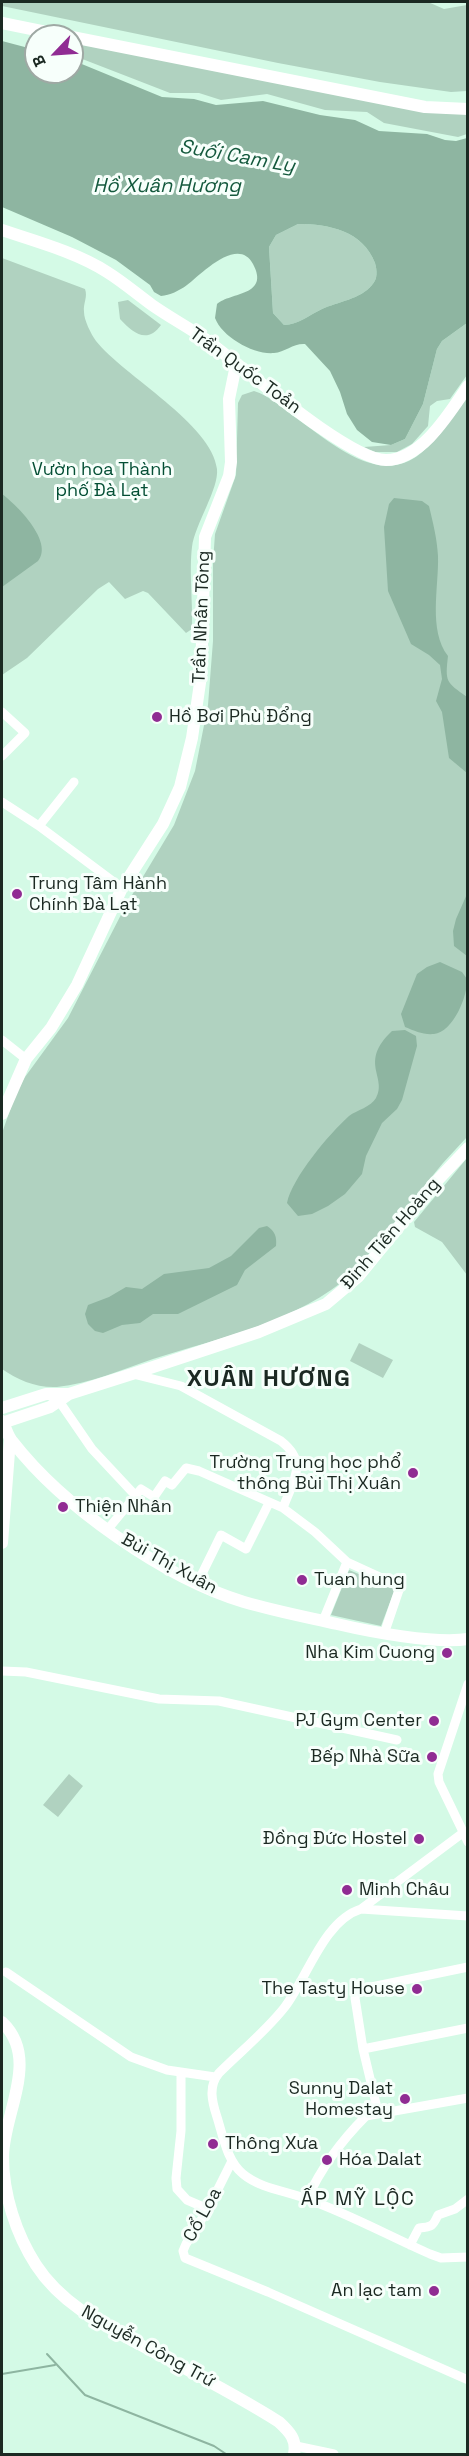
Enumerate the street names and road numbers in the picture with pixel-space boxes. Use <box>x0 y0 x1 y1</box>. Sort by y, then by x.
street label: Trần Quốc Toản <box>185 323 305 419</box>
street label: Trần Nhân Tông <box>189 550 215 684</box>
street label: Đinh Tiên Hoàng <box>337 1174 445 1294</box>
street label: Bùi Thị Xuân <box>117 1529 221 1599</box>
street label: Cổ Loa <box>179 2184 227 2246</box>
street label: Nguyễn Công Trứ <box>77 2301 219 2393</box>

